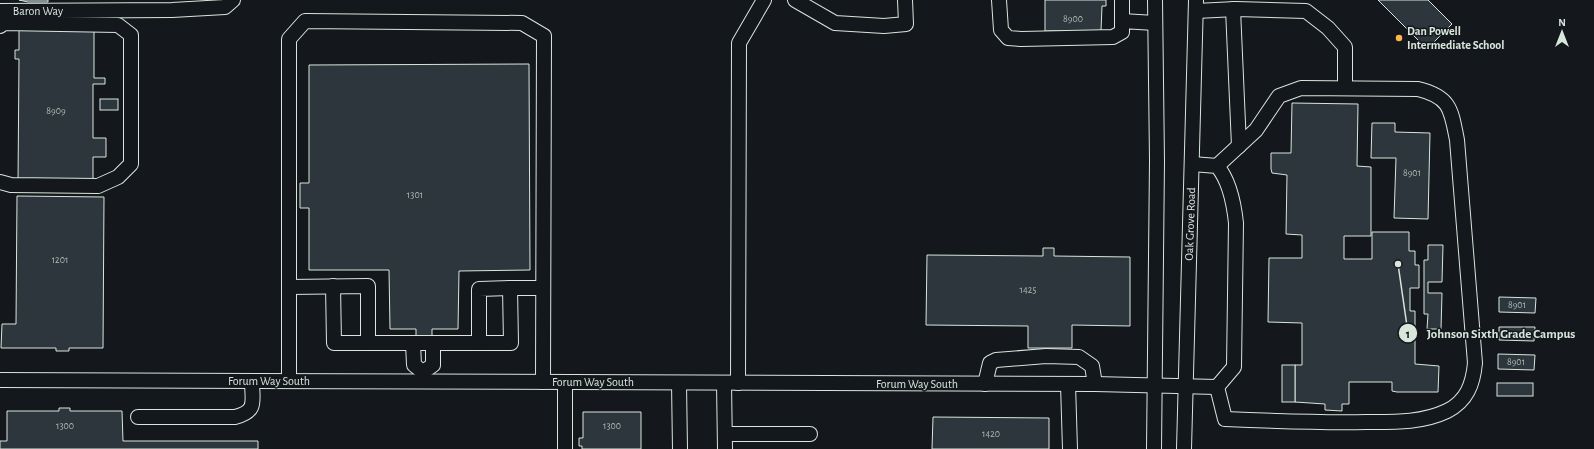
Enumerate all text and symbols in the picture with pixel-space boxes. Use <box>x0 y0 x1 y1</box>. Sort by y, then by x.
street label: Baron Way <box>13 5 63 18</box>
north arrow <box>1542 12 1582 52</box>
house number: 8900 <box>1063 14 1083 24</box>
text: N <box>1558 17 1566 28</box>
place label: Dan Powell Intermediate School <box>1407 25 1504 51</box>
marker: Dan Powell Intermediate School <box>1394 33 1404 43</box>
house number: 8909 <box>46 106 66 116</box>
house number: 8901 <box>1403 168 1421 178</box>
street label: Oak Grove Road <box>1183 187 1197 261</box>
house number: 1301 <box>407 190 423 200</box>
house number: 1201 <box>52 255 68 265</box>
house number: 1425 <box>1020 285 1036 295</box>
house number: 8901 <box>1508 300 1526 310</box>
callout: Johnson Sixth Grade Campus <box>1398 321 1583 346</box>
text: 1 <box>1406 328 1410 340</box>
text: Johnson Sixth Grade Campus <box>1427 328 1575 341</box>
house number: 8901 <box>1507 357 1525 367</box>
street label: Forum Way South <box>228 375 310 388</box>
street label: Forum Way South <box>552 376 634 389</box>
street label: Forum Way South <box>876 378 958 391</box>
house number: 1300 <box>56 421 74 431</box>
house number: 1300 <box>603 421 621 431</box>
house number: 1420 <box>982 429 1000 439</box>

